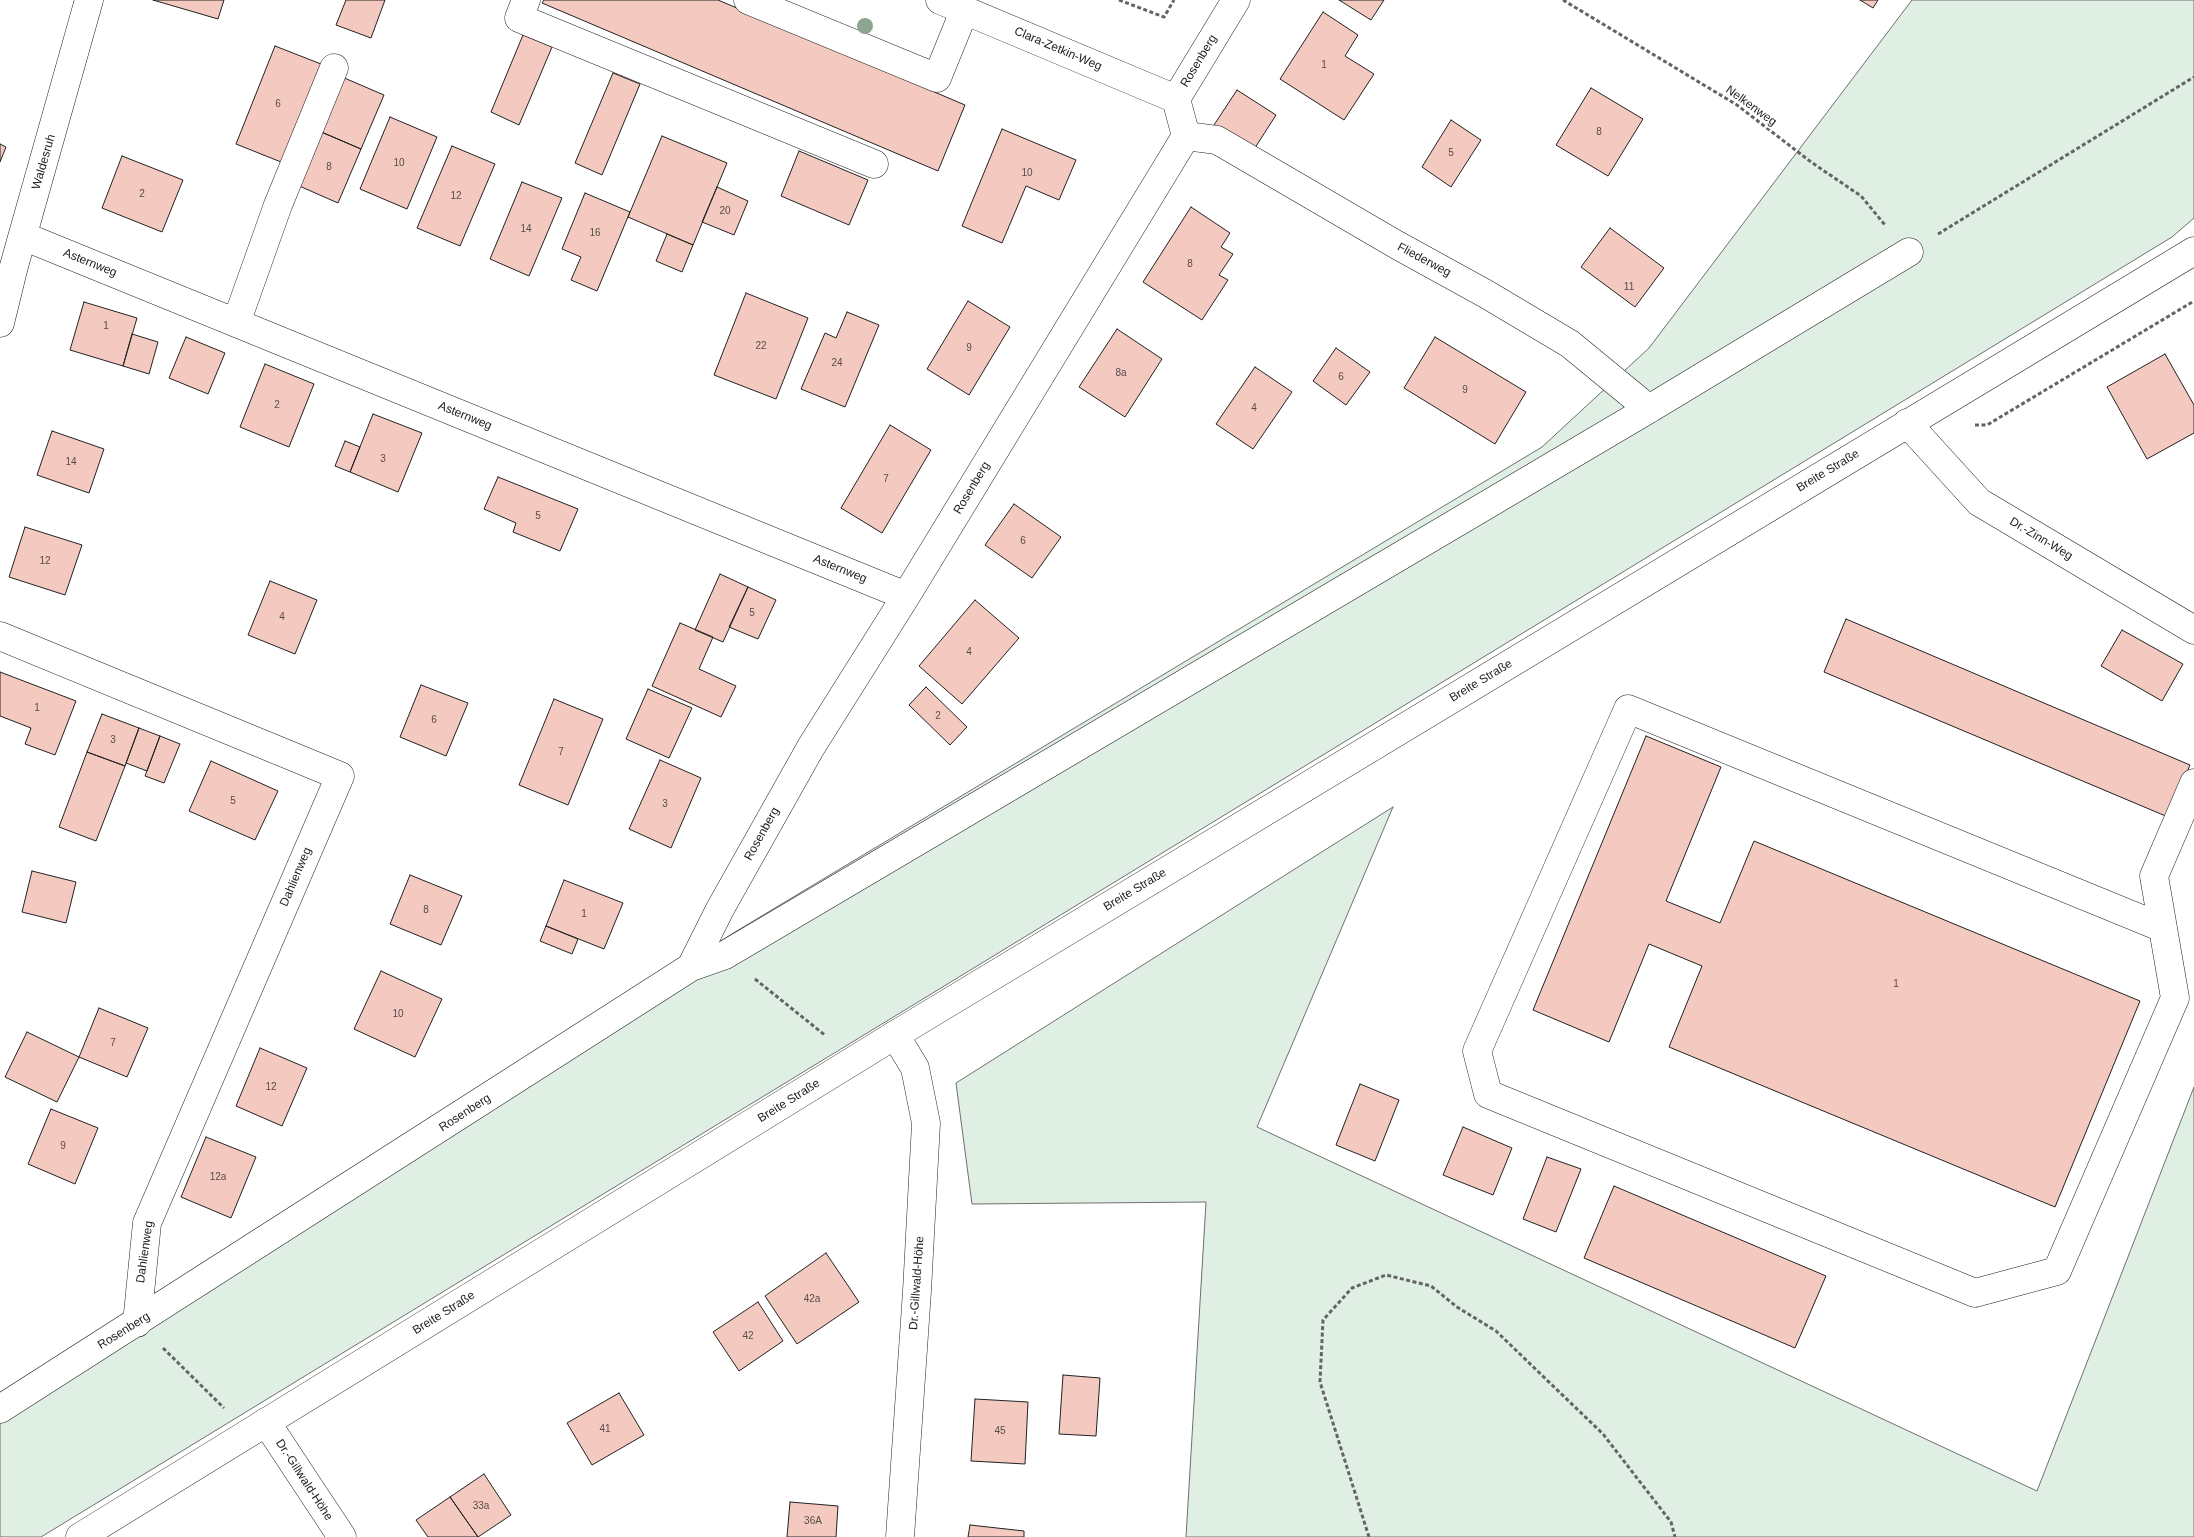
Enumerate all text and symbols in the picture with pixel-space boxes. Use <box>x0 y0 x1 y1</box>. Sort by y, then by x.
street label: Clara-Zetkin-Weg <box>1012 24 1104 74</box>
street label: Rosenberg <box>1178 32 1220 90</box>
house number: 1 <box>1321 59 1327 71</box>
street label: Nelkenweg <box>1723 83 1779 129</box>
house number: 6 <box>275 98 281 110</box>
house number: 8 <box>1596 126 1602 138</box>
street label: Waldesruh <box>29 133 59 191</box>
house number: 5 <box>1448 147 1454 159</box>
house number: 10 <box>393 157 405 169</box>
house number: 8 <box>326 161 332 173</box>
house number: 10 <box>1021 167 1033 179</box>
house number: 2 <box>139 188 145 200</box>
house number: 12 <box>450 190 462 202</box>
house number: 20 <box>719 205 731 217</box>
house number: 14 <box>520 223 532 235</box>
house number: 16 <box>589 227 601 239</box>
street label: Fliederweg <box>1395 240 1453 280</box>
street label: Asternweg <box>61 246 119 280</box>
house number: 8 <box>1187 258 1193 270</box>
house number: 11 <box>1624 281 1634 293</box>
house number: 1 <box>103 320 109 332</box>
house number: 22 <box>755 340 767 352</box>
house number: 9 <box>966 342 972 354</box>
house number: 24 <box>831 357 843 369</box>
house number: 8a <box>1115 367 1127 379</box>
house number: 6 <box>1338 371 1344 383</box>
house number: 9 <box>1462 384 1468 396</box>
house number: 2 <box>274 399 280 411</box>
street label: Asternweg <box>436 399 494 433</box>
house number: 4 <box>1251 402 1257 414</box>
street label: Breite Straße <box>1794 447 1862 495</box>
house number: 3 <box>380 453 386 465</box>
house number: 14 <box>65 456 77 468</box>
street label: Rosenberg <box>951 459 993 517</box>
house number: 7 <box>883 473 889 485</box>
house number: 5 <box>535 510 541 522</box>
street label: Dr.-Zinn-Weg <box>2007 515 2075 563</box>
house number: 6 <box>1020 535 1026 547</box>
street label: Asternweg <box>811 552 869 586</box>
house number: 12 <box>39 555 51 567</box>
house number: 5 <box>749 607 755 619</box>
house number: 4 <box>279 611 285 623</box>
house number: 4 <box>966 646 972 658</box>
street label: Breite Straße <box>1447 657 1515 705</box>
house number: 1 <box>34 702 40 714</box>
house number: 2 <box>935 710 941 722</box>
house number: 6 <box>431 714 437 726</box>
house number: 3 <box>110 734 116 746</box>
house number: 7 <box>558 746 564 758</box>
house number: 5 <box>230 795 236 807</box>
house number: 3 <box>662 798 668 810</box>
street label: Rosenberg <box>741 805 783 863</box>
street label: Dahlienweg <box>277 845 315 909</box>
street label: Breite Straße <box>1101 866 1169 914</box>
house number: 8 <box>423 904 429 916</box>
house number: 1 <box>581 908 587 920</box>
house number: 1 <box>1893 978 1899 990</box>
house number: 10 <box>392 1008 404 1020</box>
house number: 7 <box>110 1037 116 1049</box>
street label: Breite Straße <box>755 1076 823 1126</box>
house number: 12 <box>265 1081 277 1093</box>
street label: Rosenberg <box>436 1091 494 1135</box>
house number: 9 <box>60 1140 66 1152</box>
house number: 12a <box>210 1171 226 1183</box>
street label: Dahlienweg <box>134 1220 156 1284</box>
street label: Dr.-Gillwald-Höhe <box>907 1236 927 1330</box>
street label: Breite Straße <box>410 1288 478 1338</box>
house number: 42a <box>804 1293 820 1305</box>
street label: Rosenberg <box>95 1309 153 1353</box>
house number: 42 <box>742 1330 754 1342</box>
house number: 41 <box>599 1423 611 1435</box>
house number: 45 <box>994 1425 1006 1437</box>
street label: Dr.-Gillwald-Höhe <box>272 1437 336 1523</box>
house number: 33a <box>473 1500 489 1512</box>
house number: 36A <box>804 1515 822 1527</box>

